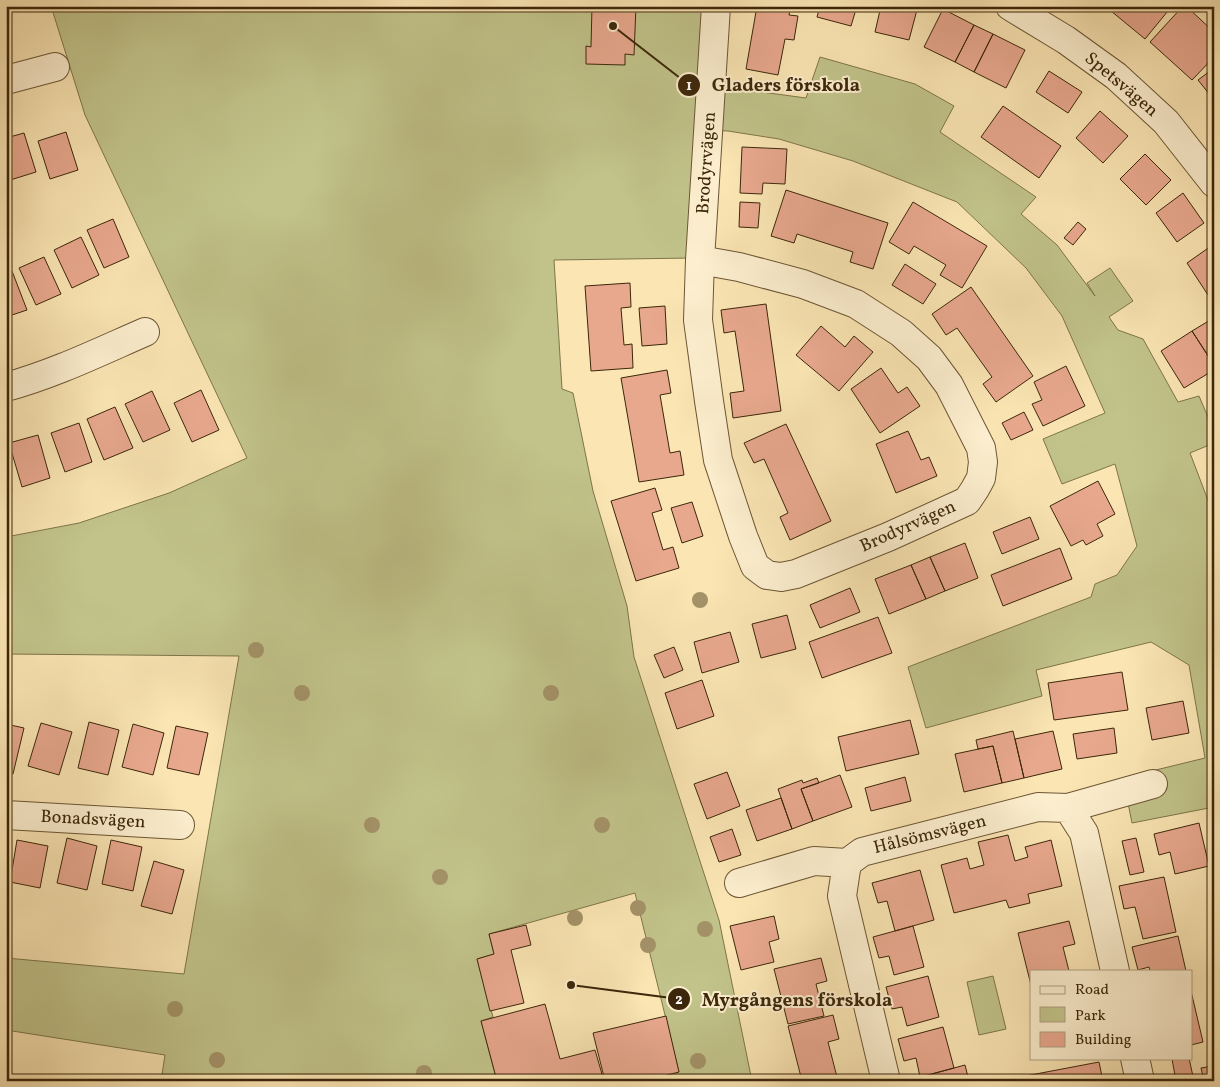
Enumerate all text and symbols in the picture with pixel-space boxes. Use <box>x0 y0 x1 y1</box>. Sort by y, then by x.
street label: Spetsvägen <box>1079 47 1163 123</box>
callout: Gladers förskola <box>677 68 870 102</box>
text: Gladers förskola <box>712 73 860 99</box>
text: 1 <box>686 76 692 97</box>
street label: Brodyrvägen <box>691 111 723 215</box>
street label: Brodyrvägen <box>856 495 960 559</box>
street label: Bonadsvägen <box>40 805 146 835</box>
street label: Hålsömsvägen <box>871 809 989 861</box>
legend <box>1030 970 1192 1060</box>
text: Road <box>1075 980 1109 1001</box>
callout: Myrgångens förskola <box>666 982 902 1016</box>
text: Myrgångens förskola <box>702 988 892 1014</box>
text: 2 <box>675 990 683 1011</box>
text: Park <box>1075 1006 1106 1027</box>
text: Building <box>1075 1030 1132 1051</box>

